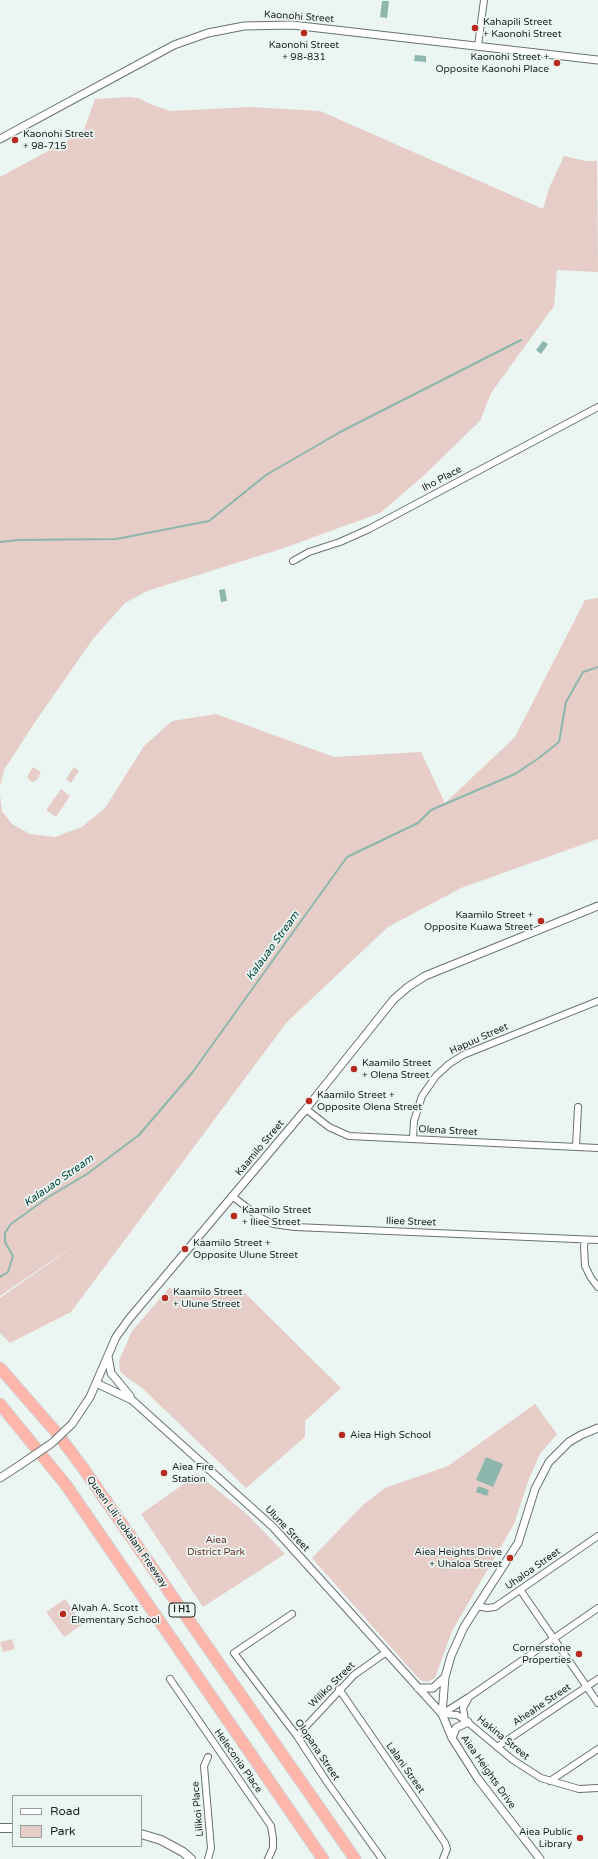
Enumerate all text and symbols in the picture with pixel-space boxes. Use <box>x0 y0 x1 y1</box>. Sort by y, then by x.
street label: Kaonohi Street <box>264 9 334 25</box>
place label: Kahapili Street + Kaonohi Street <box>483 16 562 40</box>
marker: Kahapili Street + Kaonohi Street <box>470 23 480 33</box>
marker: Kaonohi Street + 98-831 <box>299 28 309 38</box>
place label: Kaonohi Street + 98-831 <box>269 39 339 62</box>
place label: Kaonohi Street + Opposite Kaonohi Place <box>436 51 549 74</box>
marker: Kaonohi Street + Opposite Kaonohi Place <box>552 58 562 68</box>
place label: Kaonohi Street + 98-715 <box>23 128 93 152</box>
marker: Kaonohi Street + 98-715 <box>10 135 20 145</box>
street label: Iho Place <box>420 464 464 494</box>
water label: Kalauao Stream <box>244 909 302 983</box>
place label: Kaamilo Street + Opposite Kuawa Street <box>424 909 533 932</box>
marker: Kaamilo Street + Opposite Kuawa Street <box>536 916 546 926</box>
street label: Hapuu Street <box>448 1021 510 1057</box>
place label: Kaamilo Street + Olena Street <box>362 1057 431 1080</box>
marker: Kaamilo Street + Olena Street <box>349 1064 359 1074</box>
place label: Kaamilo Street + Opposite Olena Street <box>317 1089 422 1112</box>
marker: Kaamilo Street + Opposite Olena Street <box>304 1096 314 1106</box>
street label: Kaamilo Street <box>233 1118 287 1178</box>
street label: Olena Street <box>418 1123 478 1139</box>
water label: Kalauao Stream <box>22 1152 96 1210</box>
place label: Kaamilo Street + Iliee Street <box>242 1204 311 1228</box>
marker: Kaamilo Street + Iliee Street <box>229 1211 239 1221</box>
street label: Iliee Street <box>386 1215 436 1229</box>
place label: Kaamilo Street + Opposite Ulune Street <box>193 1237 298 1260</box>
marker: Kaamilo Street + Opposite Ulune Street <box>180 1244 190 1254</box>
place label: Kaamilo Street + Ulune Street <box>173 1286 242 1310</box>
marker: Kaamilo Street + Ulune Street <box>160 1293 170 1303</box>
place label: Aiea High School <box>350 1429 431 1441</box>
marker: Aiea High School <box>337 1430 347 1440</box>
place label: Aiea Fire Station <box>172 1461 214 1484</box>
marker: Aiea Fire Station <box>159 1468 169 1478</box>
street label: Queen Liliʻuokalani Freeway <box>84 1474 170 1590</box>
street label: Ulune Street <box>262 1504 312 1554</box>
park label: Aiea District Park <box>187 1534 245 1558</box>
place label: Aiea Heights Drive + Uhaloa Street <box>415 1546 502 1570</box>
street label: Uhaloa Street <box>503 1546 563 1592</box>
marker: Aiea Heights Drive + Uhaloa Street <box>505 1553 515 1563</box>
place label: Alvah A. Scott Elementary School <box>71 1602 160 1626</box>
road number: I H1 <box>169 1603 195 1617</box>
marker: Alvah A. Scott Elementary School <box>58 1609 68 1619</box>
place label: Cornerstone Properties <box>512 1642 571 1666</box>
marker: Cornerstone Properties <box>574 1649 584 1659</box>
street label: Wiliko Street <box>307 1660 357 1710</box>
street label: Aheahe Street <box>511 1681 573 1729</box>
street label: Hakina Street <box>474 1713 532 1763</box>
street label: Olopana Street <box>292 1717 342 1783</box>
street label: Heleconia Place <box>212 1727 264 1795</box>
street label: Aiea Heights Drive <box>458 1733 518 1811</box>
street label: Lalani Street <box>383 1740 427 1796</box>
street label: Lilikoi Place <box>190 1781 206 1837</box>
legend <box>12 1795 142 1847</box>
text: Road <box>50 1804 80 1818</box>
text: Park <box>50 1824 76 1838</box>
place label: Aiea Public Library <box>519 1826 572 1850</box>
marker: Aiea Public Library <box>575 1833 585 1843</box>

